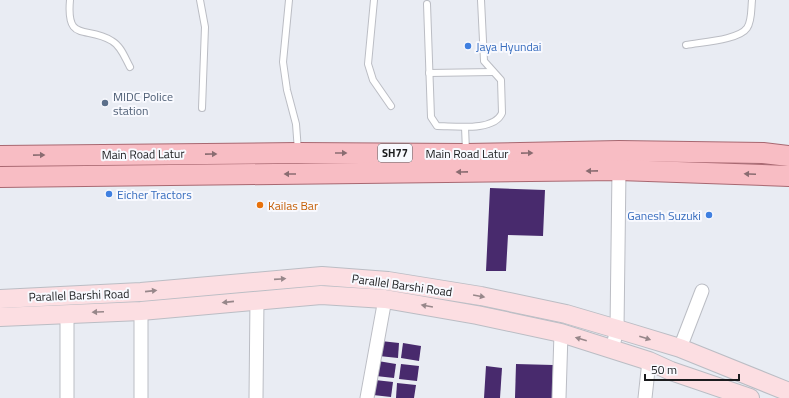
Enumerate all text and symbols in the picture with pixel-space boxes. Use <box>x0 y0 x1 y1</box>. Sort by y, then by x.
place label: Jaya Hyundai <box>476 37 541 56</box>
marker: Jaya Hyundai <box>463 41 473 51</box>
place label: MIDC Police station <box>113 87 173 120</box>
marker: MIDC Police station <box>100 98 110 108</box>
street label: Main Road Latur <box>101 144 185 164</box>
road number: SH77 <box>378 144 412 162</box>
street label: Main Road Latur <box>426 144 508 163</box>
one-way arrow <box>335 150 348 156</box>
one-way arrow <box>521 150 534 156</box>
one-way arrow <box>205 151 218 157</box>
one-way arrow <box>33 152 46 158</box>
one-way arrow <box>586 167 598 174</box>
one-way arrow <box>455 169 468 175</box>
one-way arrow <box>283 171 296 177</box>
one-way arrow <box>743 171 756 177</box>
place label: Eicher Tractors <box>117 185 192 204</box>
marker: Eicher Tractors <box>104 189 114 199</box>
place label: Kailas Bar <box>268 196 318 215</box>
marker: Kailas Bar <box>255 200 265 210</box>
place label: Ganesh Suzuki <box>627 206 701 225</box>
marker: Ganesh Suzuki <box>704 210 714 220</box>
street label: Parallel Barshi Road <box>351 269 453 301</box>
one-way arrow <box>274 275 286 282</box>
street label: Parallel Barshi Road <box>28 284 130 306</box>
one-way arrow <box>145 288 157 295</box>
one-way arrow <box>472 293 485 299</box>
one-way arrow <box>222 299 234 305</box>
one-way arrow <box>421 303 433 309</box>
one-way arrow <box>92 309 104 316</box>
one-way arrow <box>640 335 652 341</box>
one-way arrow <box>575 336 587 342</box>
scale bar <box>645 356 739 382</box>
text: 50 m <box>651 360 677 379</box>

